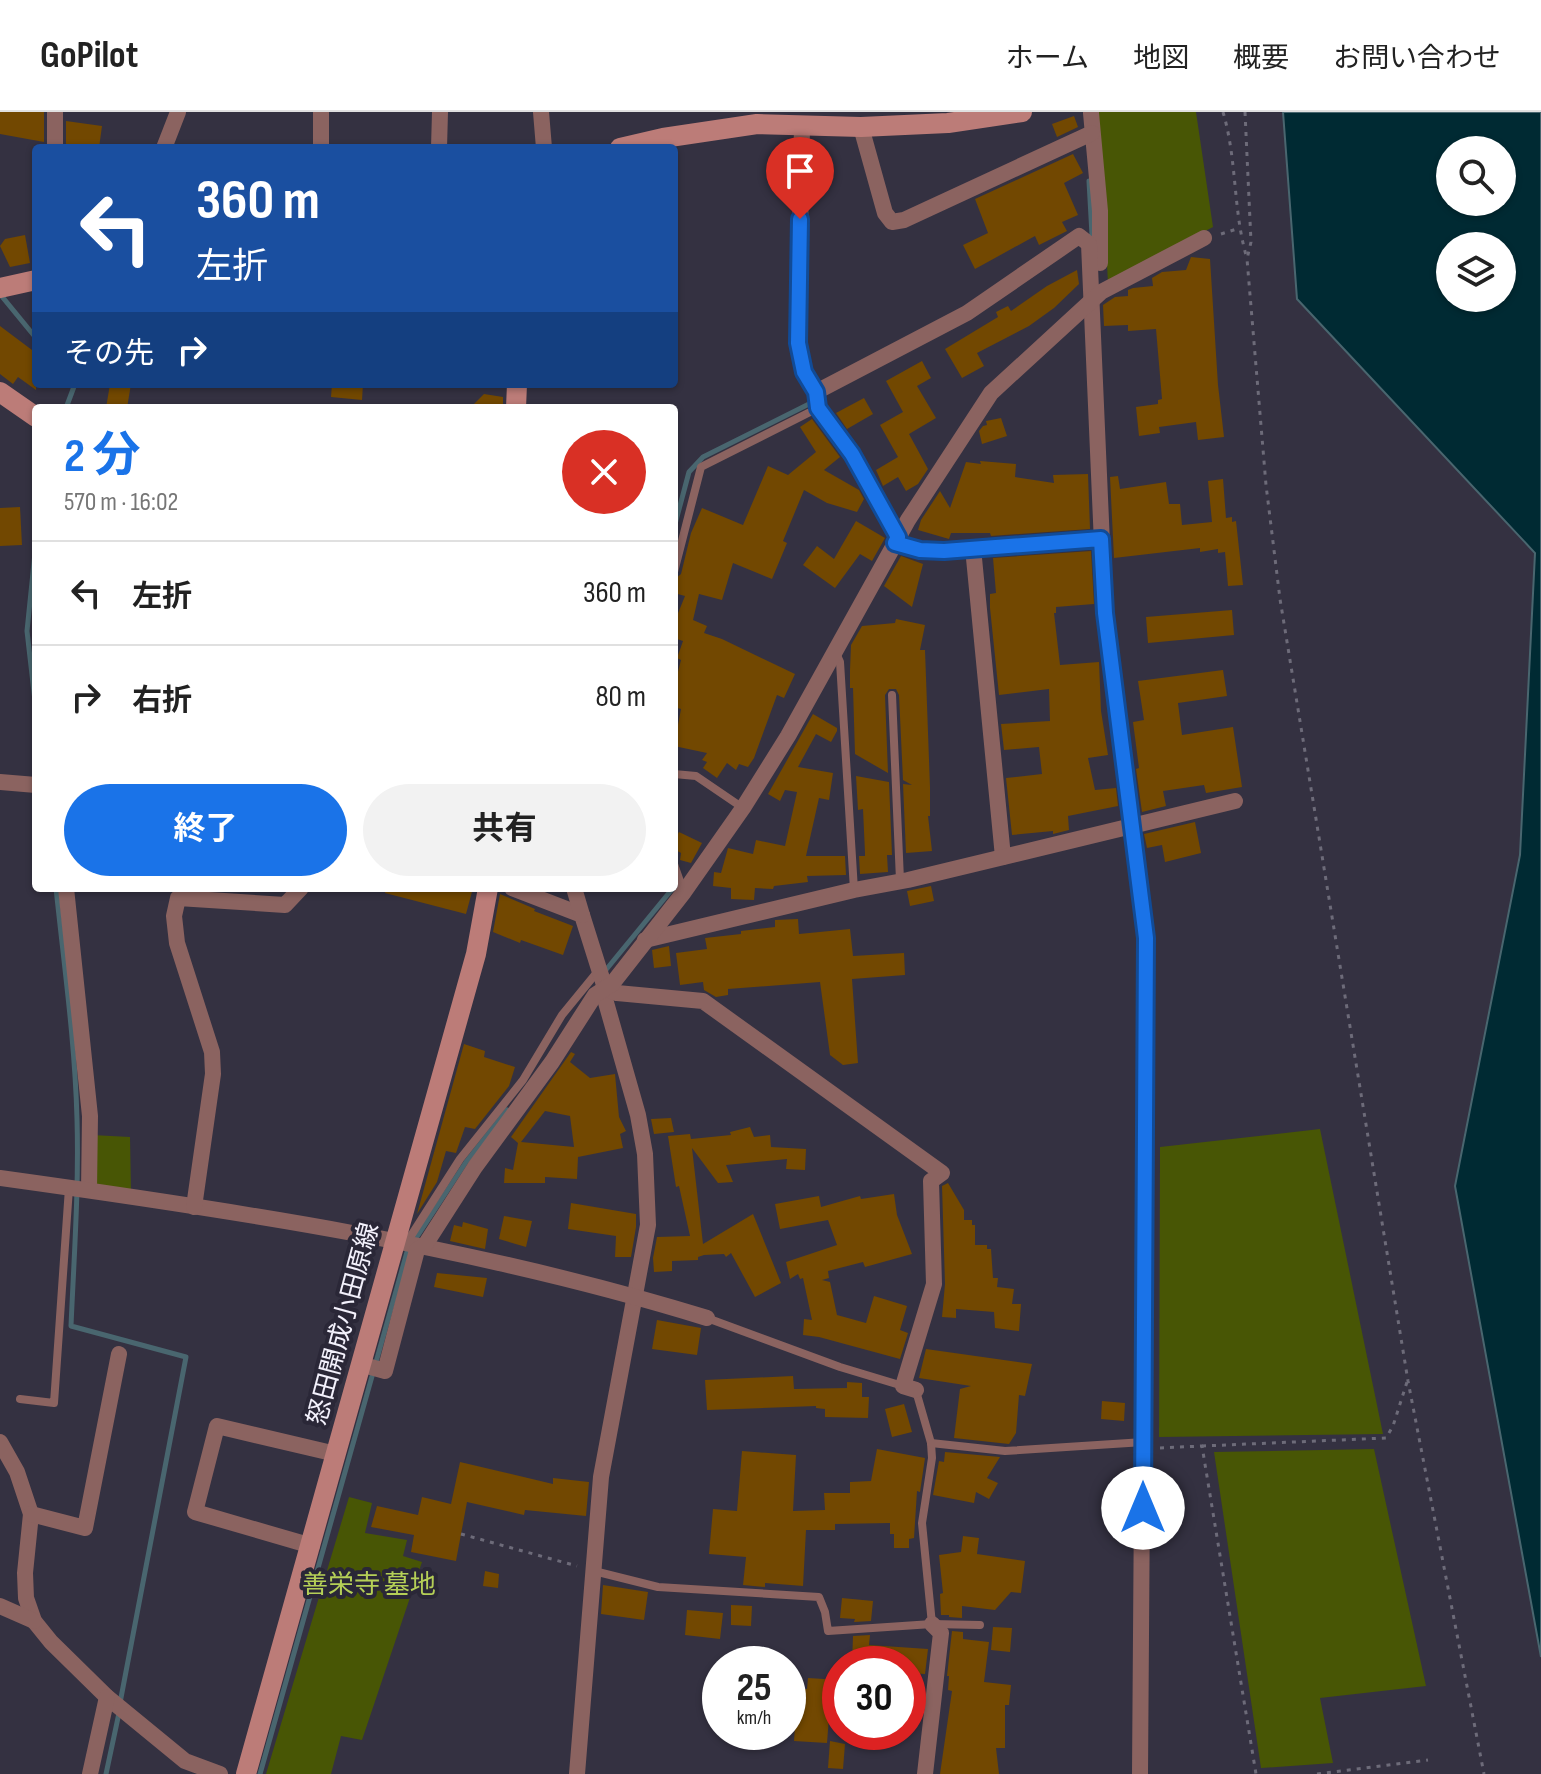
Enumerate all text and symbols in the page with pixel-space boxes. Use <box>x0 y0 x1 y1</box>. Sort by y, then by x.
text: GoPilot <box>40 33 138 78</box>
text: ホーム <box>1006 42 1089 75</box>
text: 地図 <box>1133 42 1189 75</box>
text: 概要 <box>1233 42 1289 75</box>
text: お問い合わせ <box>1333 42 1501 75</box>
map controls <box>1436 136 1516 312</box>
button: search <box>1436 136 1516 216</box>
pin <box>766 137 834 219</box>
icon: arrive <box>778 149 822 193</box>
text: 360 m <box>196 168 320 235</box>
icon: left <box>64 176 168 280</box>
button: layers <box>1436 232 1516 312</box>
text: 左折 <box>196 246 268 289</box>
icon: right <box>170 328 214 372</box>
text: その先 <box>64 336 154 372</box>
text: 2 分 <box>64 428 141 485</box>
button: close <box>562 430 646 514</box>
text: 570 m · 16:02 <box>64 487 178 518</box>
icon: left <box>64 571 108 615</box>
text: 360 m <box>583 575 646 611</box>
text: 左折 <box>132 579 192 615</box>
icon: right <box>64 675 108 719</box>
text: 80 m <box>595 679 646 715</box>
text: 右折 <box>132 683 192 719</box>
button: 終了 <box>64 784 347 876</box>
button: 共有 <box>363 784 646 876</box>
street label: 怒田開成小田原線 <box>302 1220 386 1428</box>
position arrow <box>1101 1466 1185 1550</box>
park label: 善栄寺 墓地 <box>302 1570 436 1601</box>
speed limit sign: 30 <box>822 1646 926 1750</box>
text: 25 <box>736 1664 772 1712</box>
text: km/h <box>737 1706 771 1730</box>

